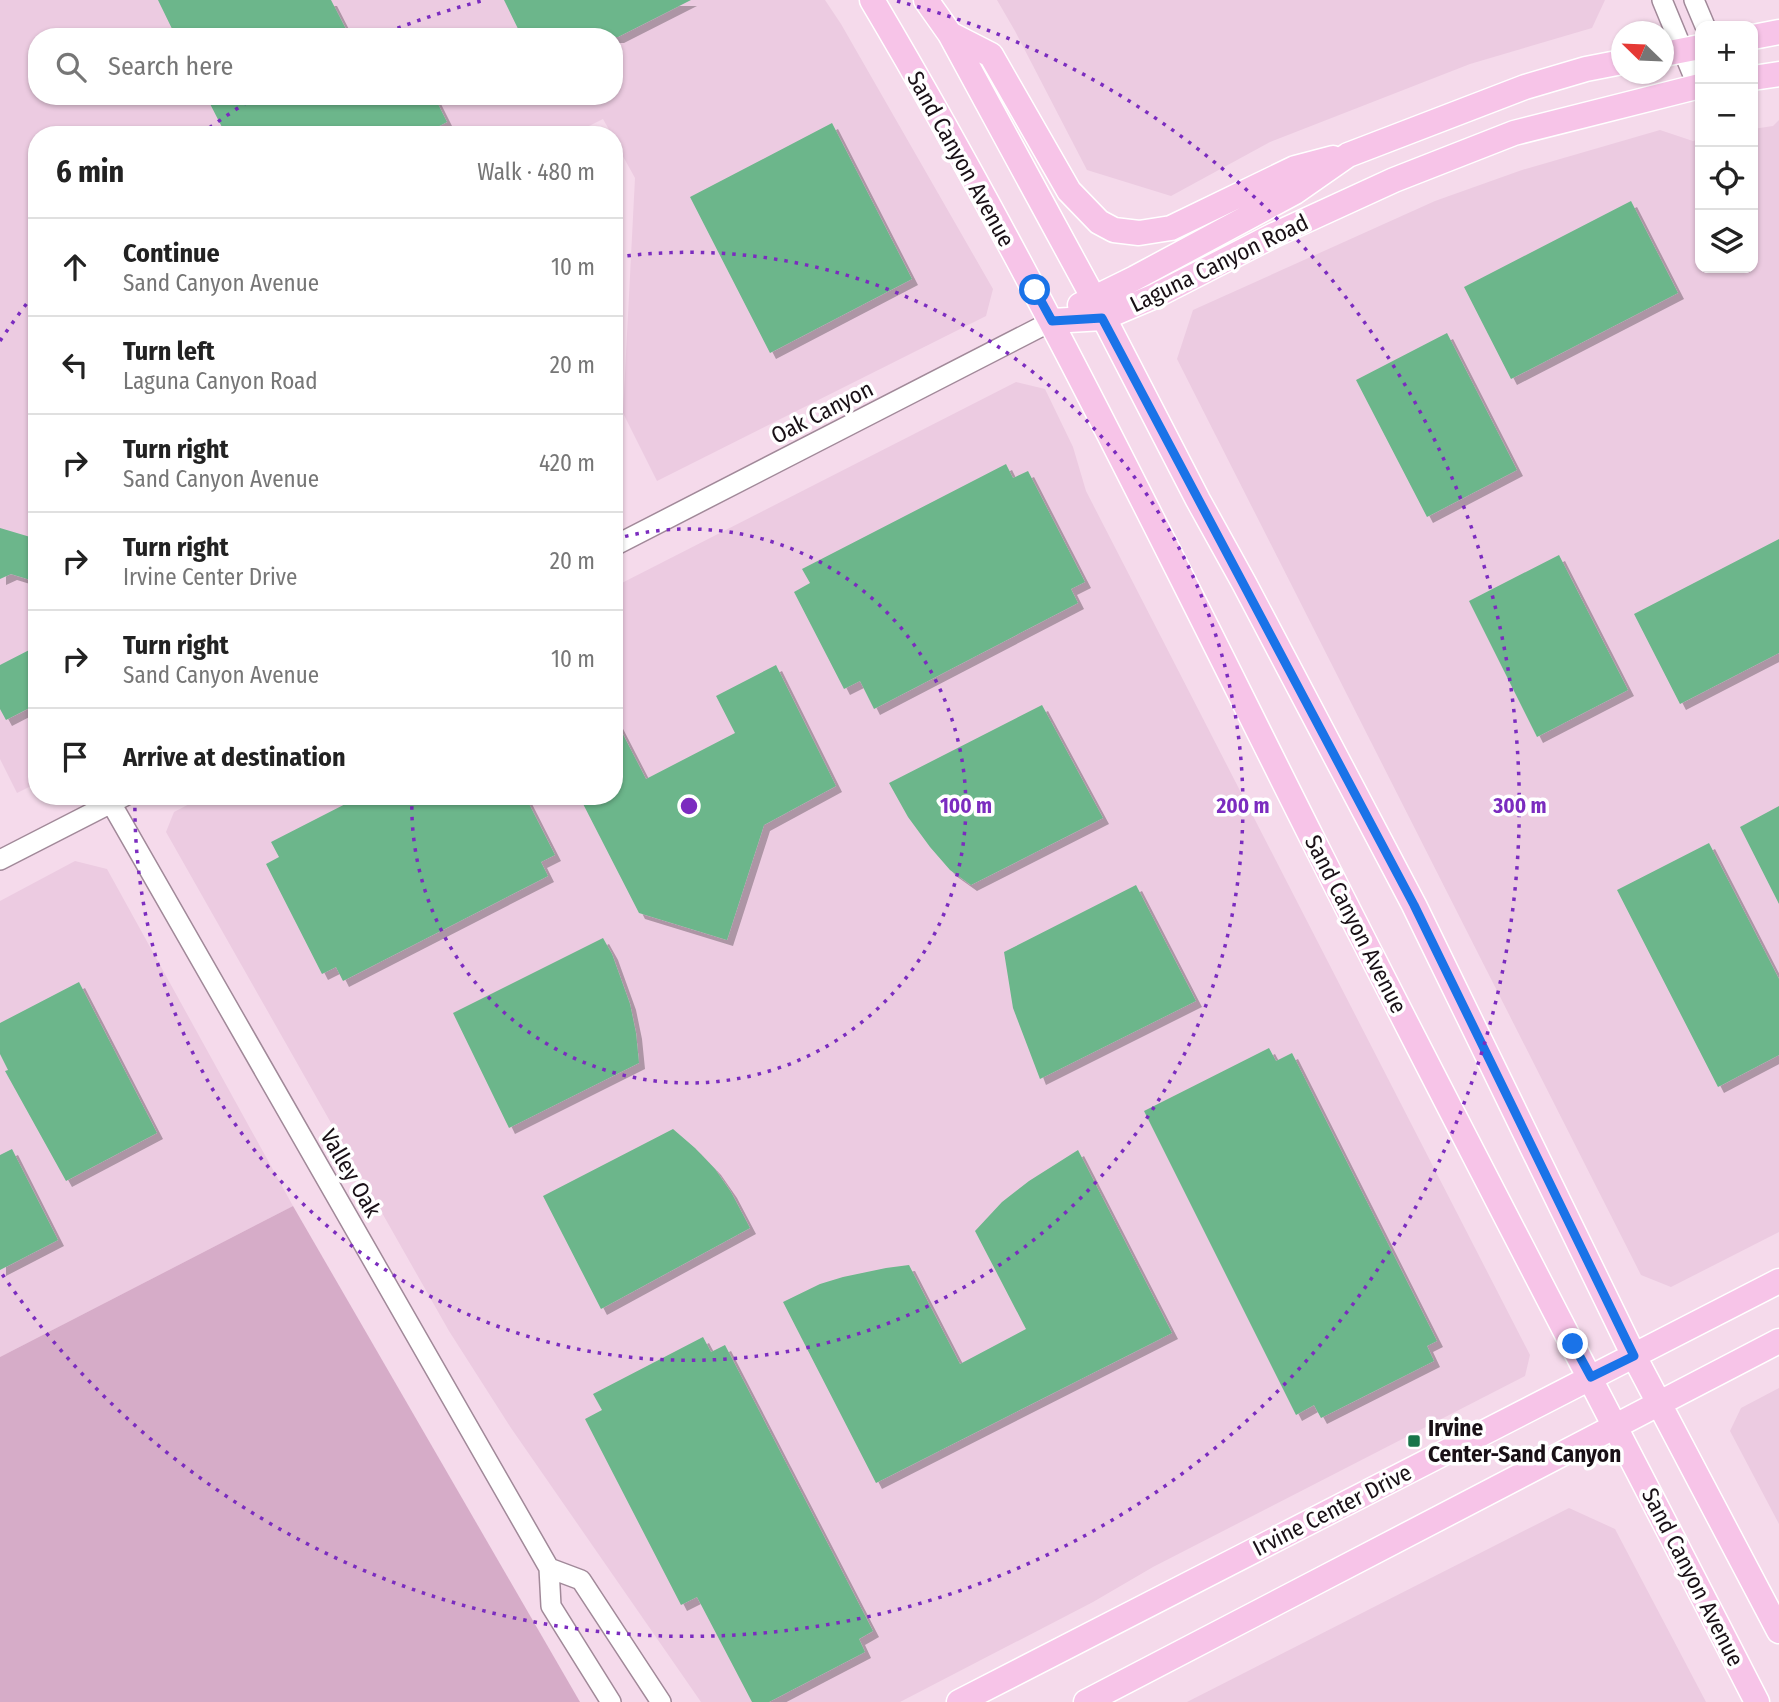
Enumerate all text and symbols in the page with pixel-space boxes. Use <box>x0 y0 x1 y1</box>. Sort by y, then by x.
north arrow <box>1611 21 1674 84</box>
map controls <box>1695 21 1758 273</box>
button: + <box>1695 21 1758 84</box>
search box <box>28 28 623 105</box>
icon: search <box>52 48 90 86</box>
text: Search here <box>108 51 233 82</box>
street label: Sand Canyon Avenue <box>901 66 1021 252</box>
button: − <box>1695 84 1758 147</box>
button: locate <box>1695 147 1758 210</box>
text: 6 min <box>56 154 124 190</box>
text: Walk · 480 m <box>477 158 595 186</box>
street label: Laguna Canyon Road <box>1125 208 1313 318</box>
button: layers <box>1695 210 1758 273</box>
text: Continue <box>123 238 220 269</box>
icon: ahead <box>56 248 94 286</box>
text: 10 m <box>551 253 595 281</box>
text: Sand Canyon Avenue <box>123 269 319 297</box>
route start <box>1019 274 1050 305</box>
text: Turn left <box>123 336 215 367</box>
icon: left <box>56 346 94 384</box>
text: 20 m <box>550 351 595 379</box>
text: Laguna Canyon Road <box>123 367 318 395</box>
street label: Oak Canyon <box>766 374 878 450</box>
text: Turn right <box>123 434 229 465</box>
icon: right <box>56 444 94 482</box>
text: 420 m <box>539 449 595 477</box>
text: Sand Canyon Avenue <box>123 465 319 493</box>
text: Turn right <box>123 532 229 563</box>
icon: right <box>56 542 94 580</box>
text: 20 m <box>550 547 595 575</box>
text: Irvine Center Drive <box>123 563 297 591</box>
text: Turn right <box>123 630 229 661</box>
icon: right <box>56 640 94 678</box>
text: 10 m <box>551 645 595 673</box>
text: Sand Canyon Avenue <box>123 661 319 689</box>
icon: arrive <box>56 738 94 776</box>
text: Arrive at destination <box>123 742 346 773</box>
text: 100 m <box>940 793 992 819</box>
text: 200 m <box>1215 793 1270 819</box>
text: 300 m <box>1492 793 1547 819</box>
centre of rings <box>677 794 701 818</box>
street label: Sand Canyon Avenue <box>1299 830 1413 1018</box>
street label: Valley Oak <box>315 1124 388 1222</box>
route end <box>1557 1328 1588 1359</box>
place label: Irvine Center-Sand Canyon <box>1428 1414 1621 1468</box>
marker: Irvine Center-Sand Canyon <box>1406 1433 1422 1449</box>
street label: Irvine Center Drive <box>1248 1458 1416 1562</box>
street label: Sand Canyon Avenue <box>1636 1483 1750 1671</box>

